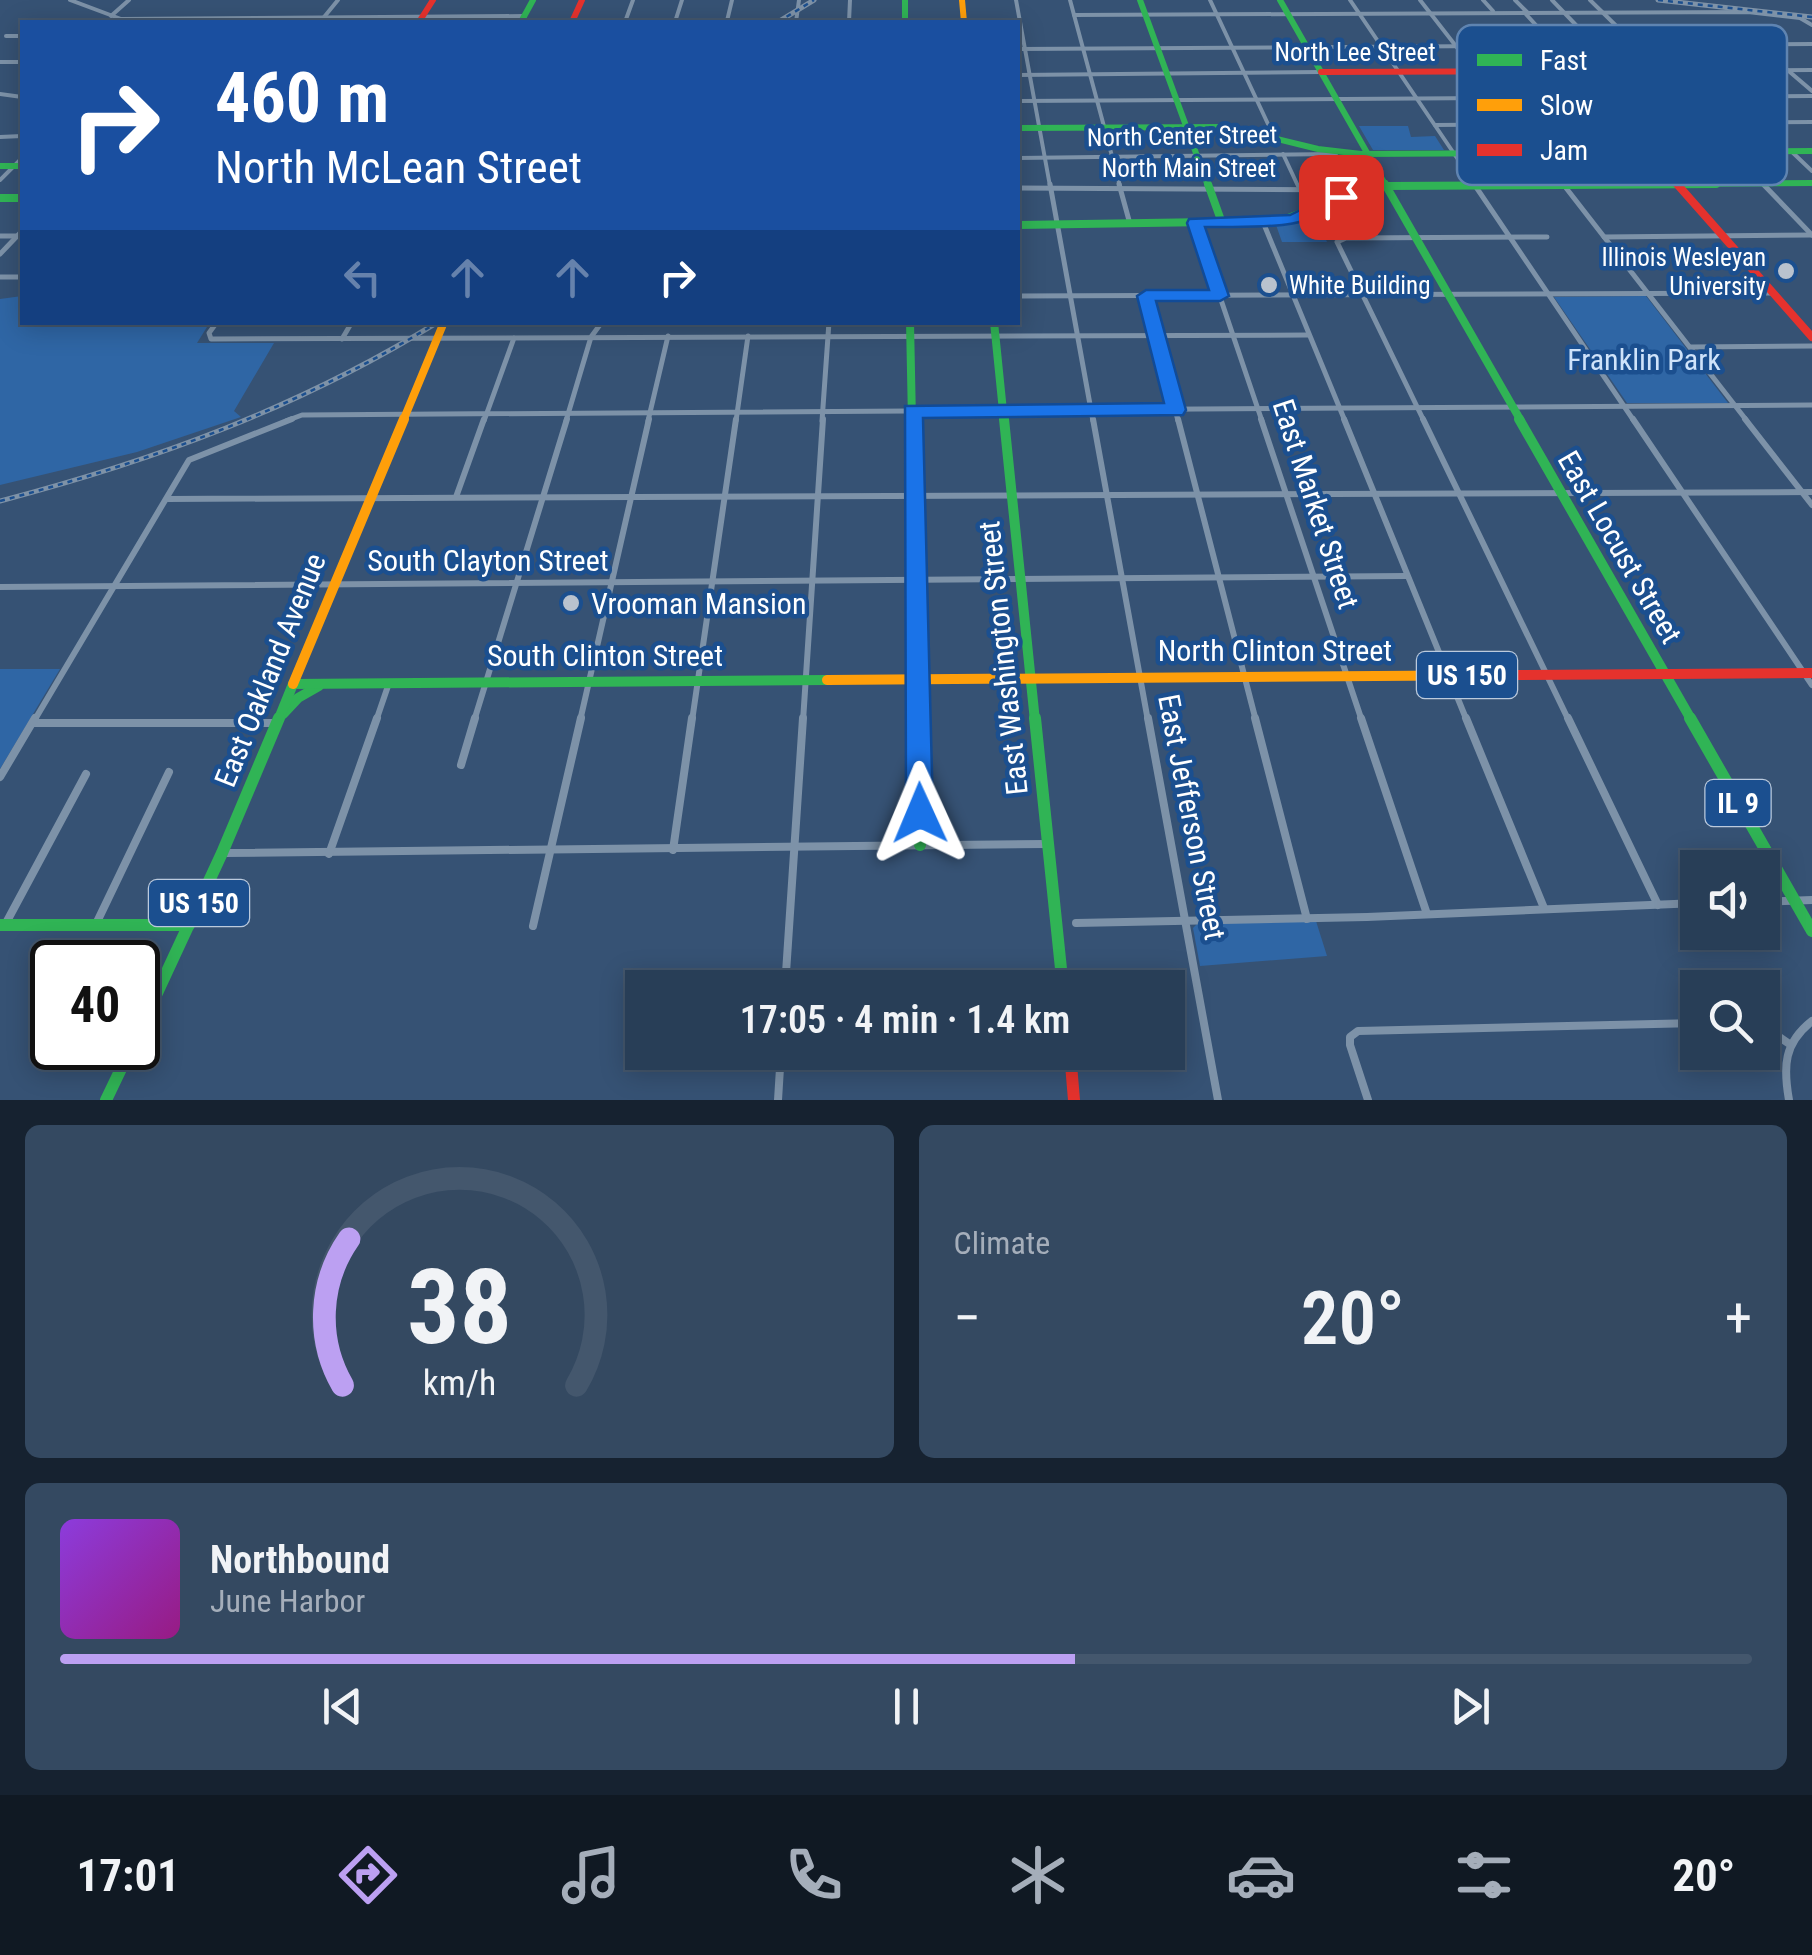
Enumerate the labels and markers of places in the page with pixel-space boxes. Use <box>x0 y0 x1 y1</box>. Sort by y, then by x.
pin <box>1299 155 1384 240</box>
place label: Illinois Wesleyan University <box>1602 243 1766 301</box>
marker: Illinois Wesleyan University <box>1775 260 1797 282</box>
place label: White Building <box>1289 271 1431 300</box>
marker: White Building <box>1258 274 1280 296</box>
place label: Vrooman Mansion <box>591 586 806 621</box>
marker: Vrooman Mansion <box>560 592 582 614</box>

